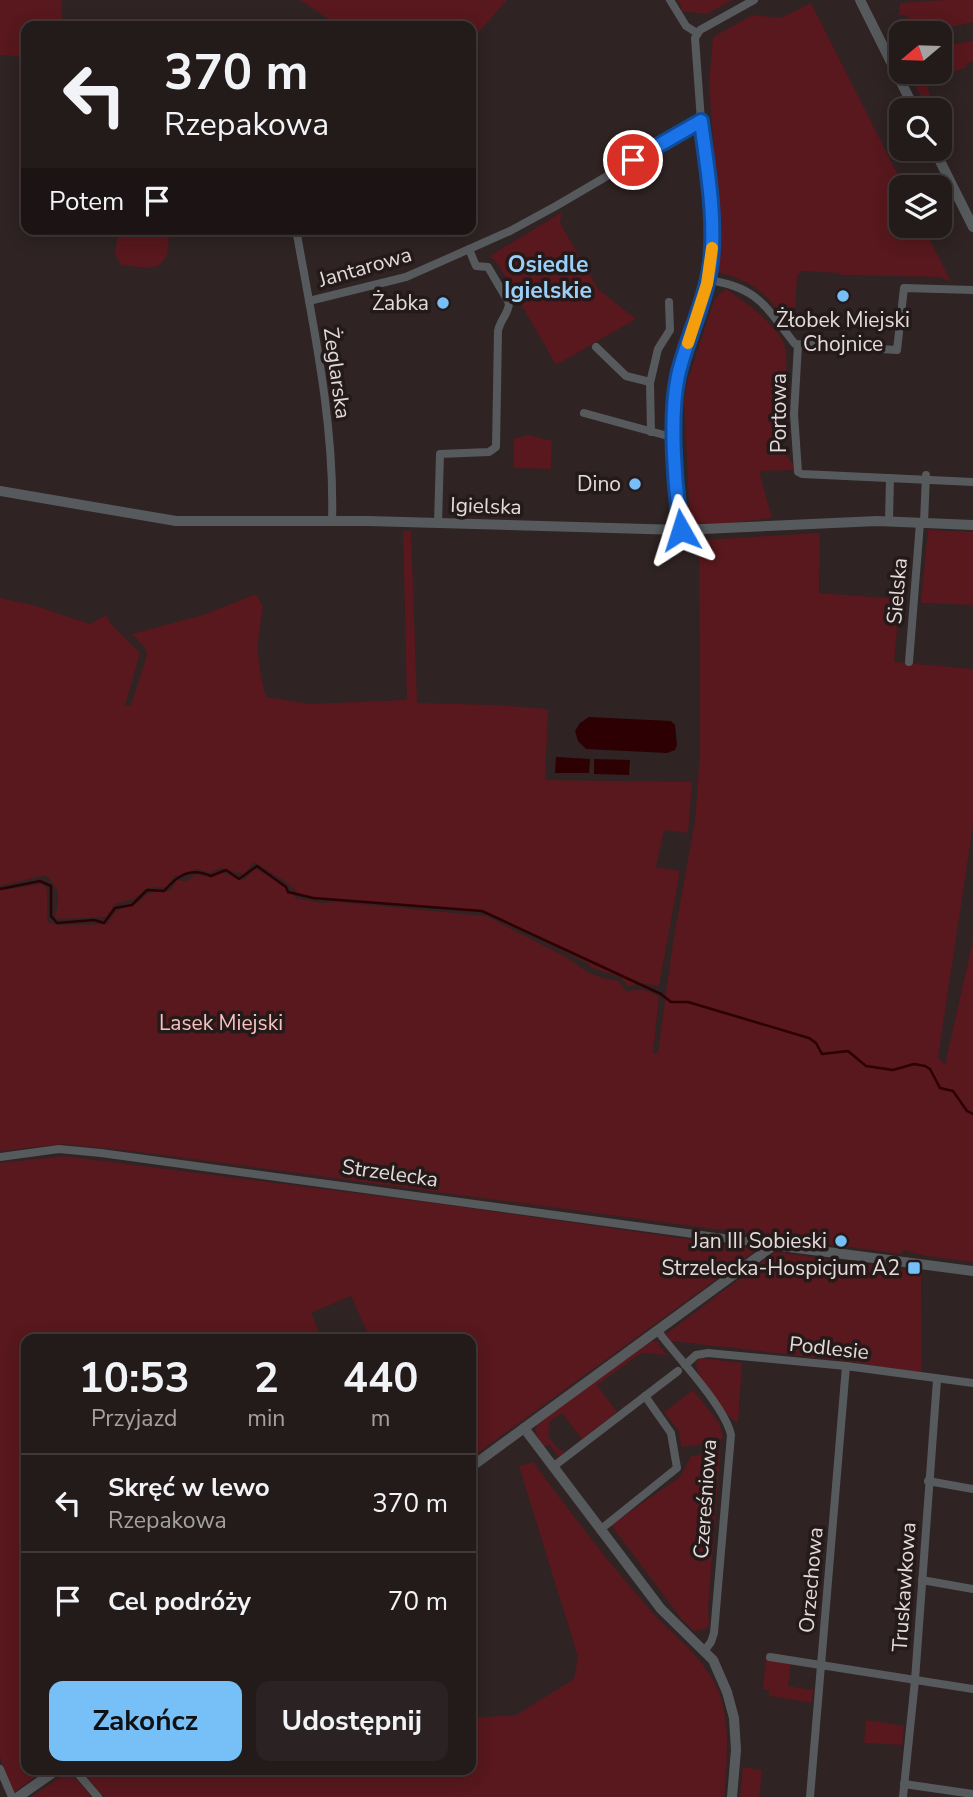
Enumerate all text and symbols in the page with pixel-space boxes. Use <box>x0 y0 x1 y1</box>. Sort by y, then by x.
north arrow <box>889 21 952 84</box>
map controls <box>889 21 952 238</box>
text: 370 m <box>164 39 308 106</box>
icon: left <box>49 49 140 140</box>
button: search <box>889 98 952 161</box>
text: Rzepakowa <box>164 103 329 146</box>
pin <box>603 130 663 190</box>
icon: arrive <box>614 141 652 179</box>
button: layers <box>889 175 952 238</box>
icon: arrive <box>138 182 176 220</box>
text: Potem <box>49 184 124 219</box>
street label: Jantarowa <box>314 240 415 294</box>
district label: Osiedle Igielskie <box>504 249 592 306</box>
marker: Żłobek Miejski Chojnice <box>835 288 851 304</box>
place label: Żabka <box>372 289 429 317</box>
marker: Żabka <box>435 295 451 311</box>
place label: Żłobek Miejski Chojnice <box>776 306 910 358</box>
street label: Żeglarska <box>317 326 357 420</box>
street label: Portowa <box>765 373 793 453</box>
place label: Dino <box>577 470 621 498</box>
marker: Dino <box>627 476 643 492</box>
street label: Igielska <box>450 491 522 521</box>
position arrow <box>644 493 718 567</box>
street label: Sielska <box>880 557 914 625</box>
park label: Lasek Miejski <box>159 1009 283 1037</box>
street label: Strzelecka <box>340 1152 440 1194</box>
place label: Jan III Sobieski <box>691 1227 827 1255</box>
marker: Jan III Sobieski <box>833 1233 849 1249</box>
place label: Strzelecka-Hospicjum A2 <box>661 1254 900 1282</box>
marker: Strzelecka-Hospicjum A2 <box>906 1260 922 1276</box>
street label: Podlesie <box>788 1330 870 1366</box>
text: 10:53 <box>79 1350 190 1407</box>
text: 2 <box>254 1350 279 1407</box>
text: 440 <box>343 1350 418 1407</box>
text: Przyjazd <box>91 1403 177 1434</box>
text: min <box>247 1403 285 1434</box>
text: m <box>371 1403 391 1434</box>
street label: Czereśniowa <box>687 1438 723 1560</box>
text: Skręć w lewo <box>108 1470 270 1505</box>
icon: left <box>49 1484 87 1522</box>
text: 370 m <box>372 1486 448 1521</box>
text: Rzepakowa <box>108 1505 227 1536</box>
street label: Truskawkowa <box>886 1521 922 1653</box>
street label: Orzechowa <box>792 1526 830 1634</box>
icon: arrive <box>49 1582 87 1620</box>
text: Cel podróży <box>108 1584 251 1619</box>
text: 70 m <box>388 1584 448 1619</box>
button: Zakończ <box>49 1681 242 1761</box>
button: Udostępnij <box>256 1681 448 1761</box>

